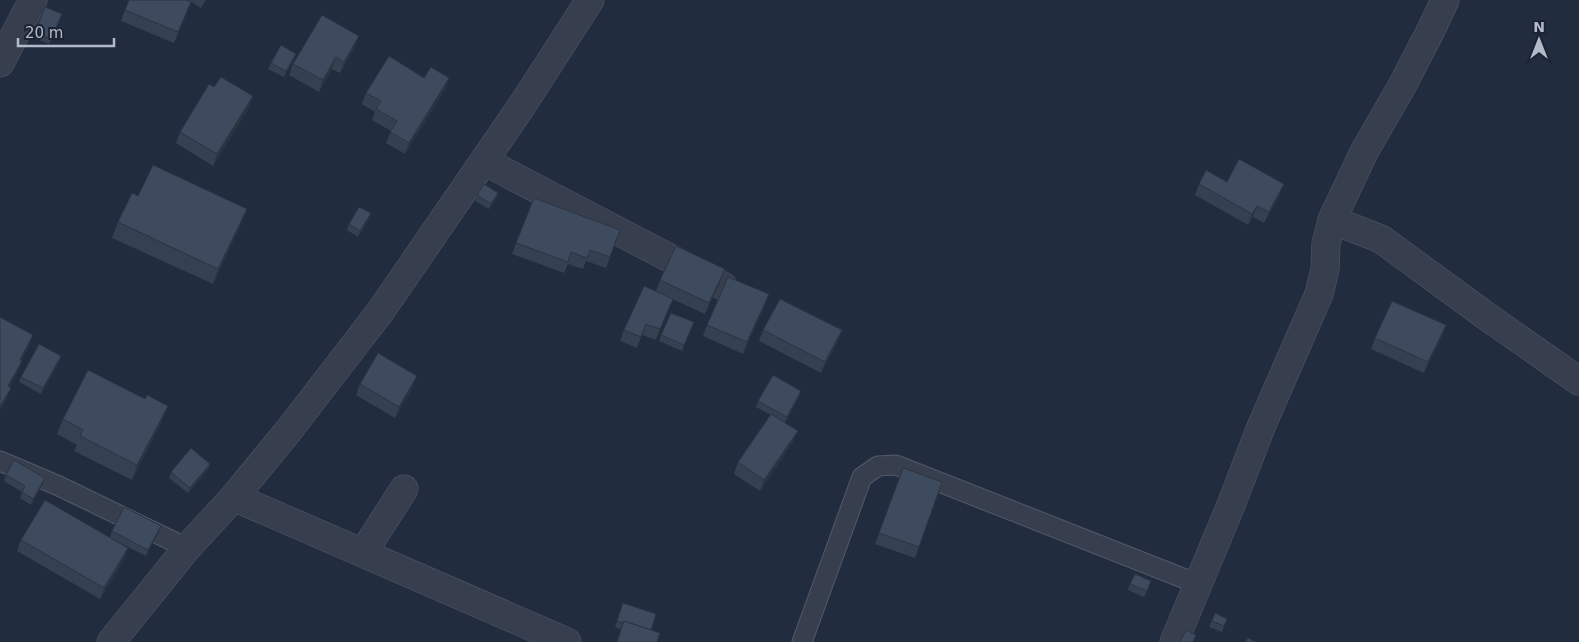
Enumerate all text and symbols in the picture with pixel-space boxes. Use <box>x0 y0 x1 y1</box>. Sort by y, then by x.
scale bar <box>18 15 114 47</box>
north arrow <box>1514 15 1564 65</box>
text: N <box>1533 19 1545 35</box>
text: 20 m <box>25 24 63 42</box>

